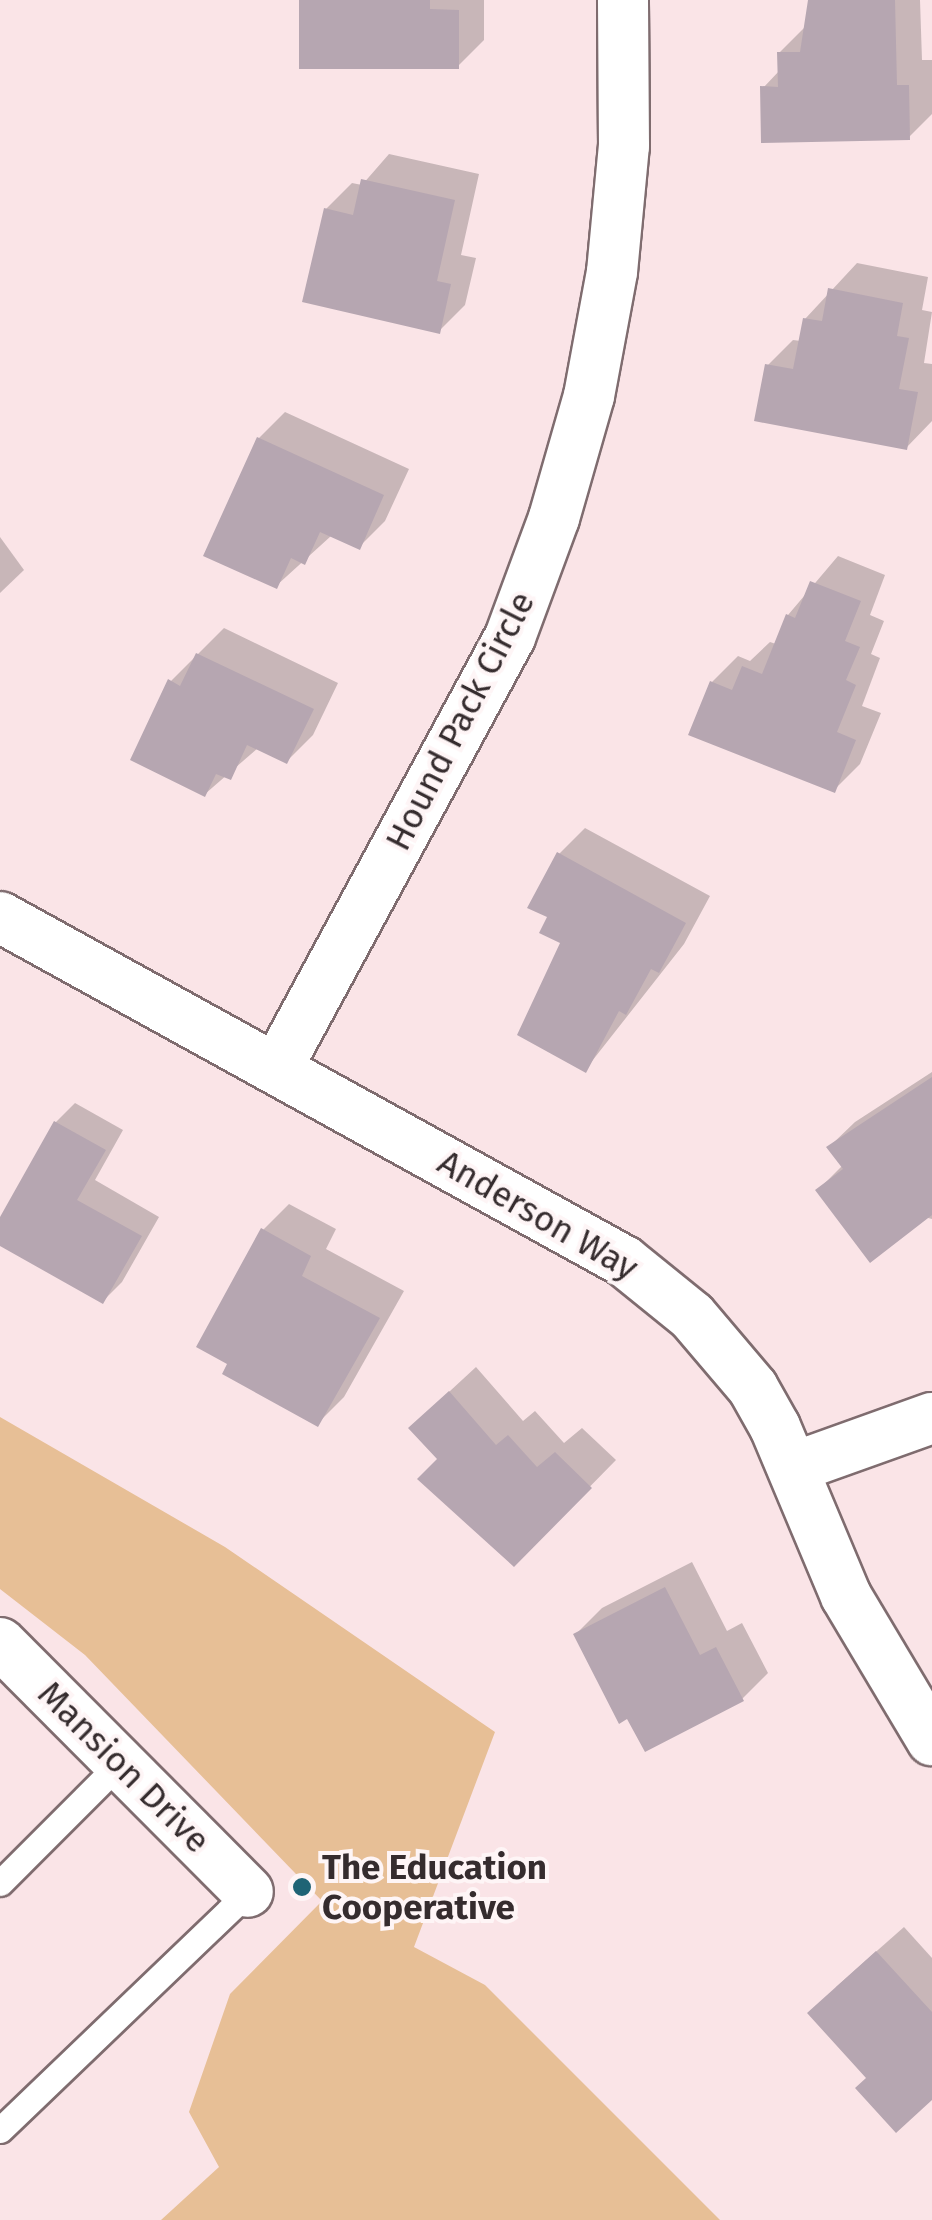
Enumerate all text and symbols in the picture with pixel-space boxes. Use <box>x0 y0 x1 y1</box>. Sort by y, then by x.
street label: Hound Pack Circle <box>377 585 543 857</box>
street label: Anderson Way <box>431 1141 645 1289</box>
street label: Mansion Drive <box>29 1672 219 1862</box>
place label: The Education Cooperative <box>322 1846 547 1928</box>
marker: The Education Cooperative <box>291 1876 313 1898</box>

